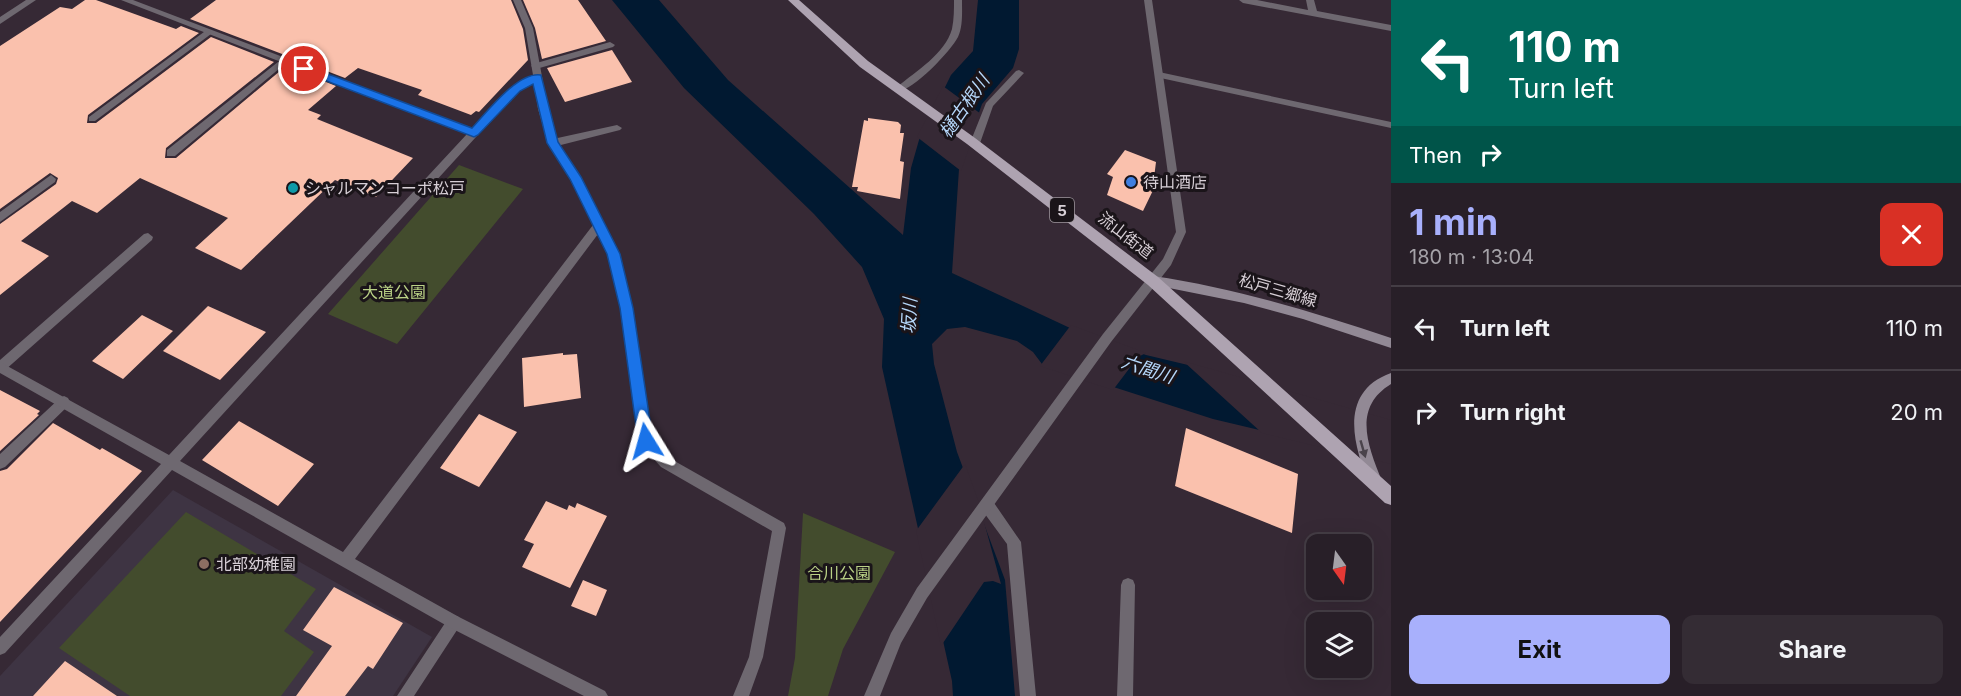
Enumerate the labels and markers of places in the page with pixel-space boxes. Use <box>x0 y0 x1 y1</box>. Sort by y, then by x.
pin <box>278 43 329 94</box>
place label: 待山酒店 <box>1143 172 1207 192</box>
marker: 待山酒店 <box>1124 175 1138 189</box>
place label: シャルマンコーポ松戸 <box>305 178 465 198</box>
marker: シャルマンコーポ松戸 <box>286 181 300 195</box>
place label: 北部幼稚園 <box>216 554 296 574</box>
marker: 北部幼稚園 <box>197 557 211 571</box>

